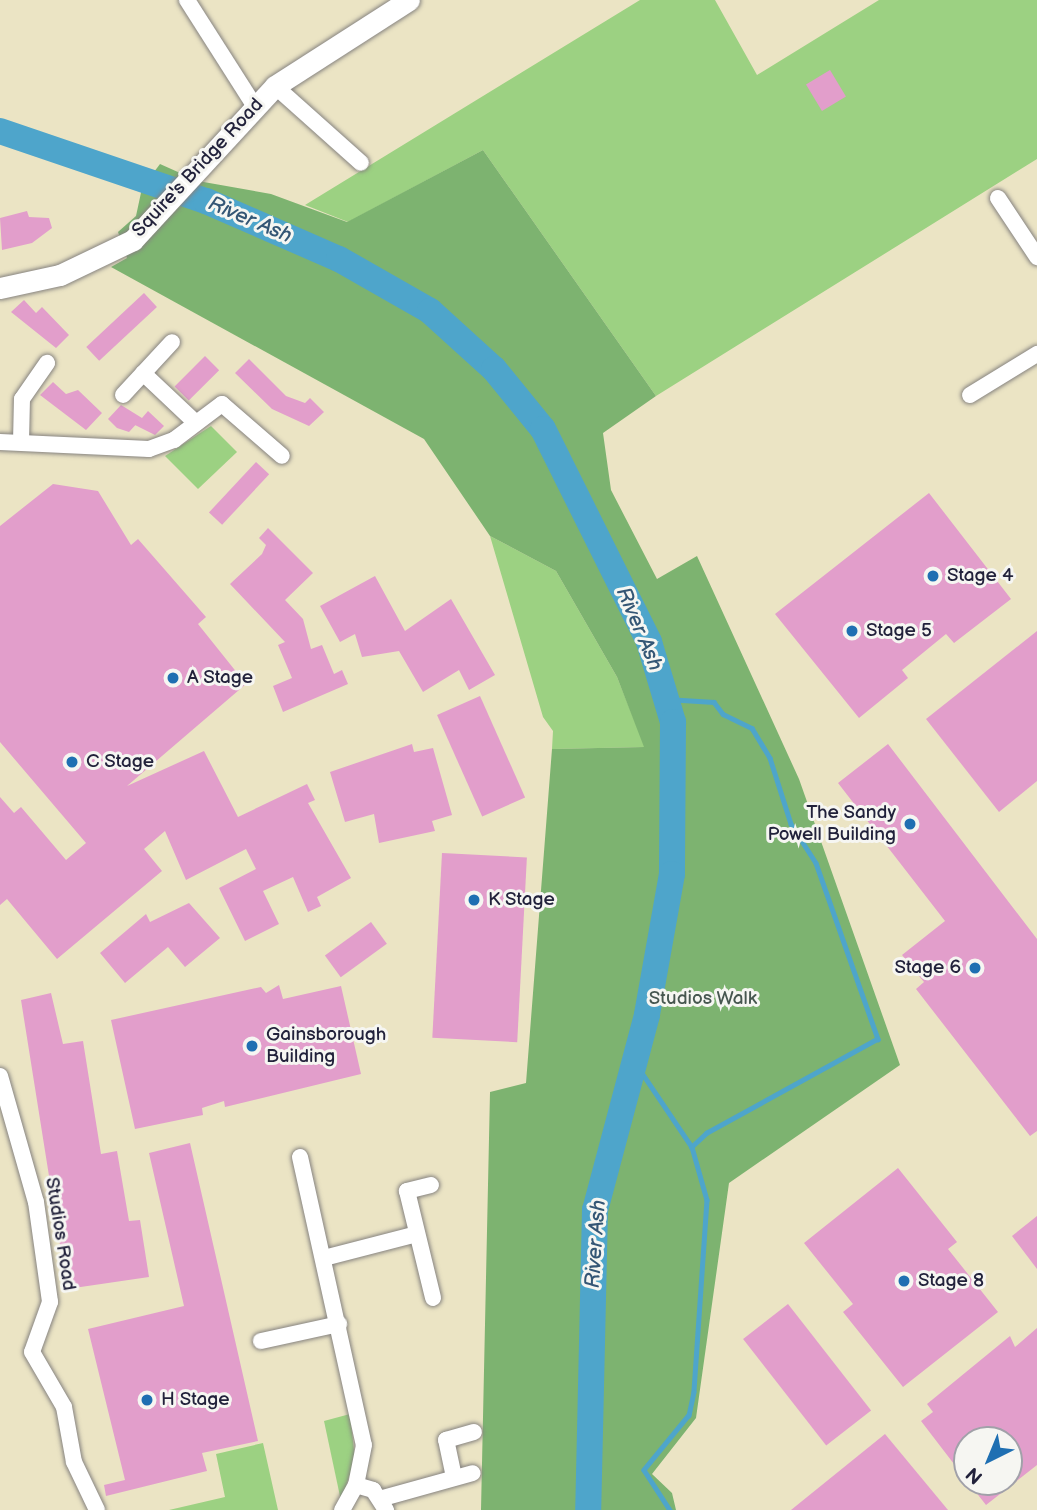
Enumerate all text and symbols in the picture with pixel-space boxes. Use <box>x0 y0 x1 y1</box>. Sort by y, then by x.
street label: Squire's Bridge Road <box>128 94 268 242</box>
water label: River Ash <box>204 191 296 249</box>
place label: Stage 4 <box>947 565 1013 587</box>
marker: Stage 4 <box>925 568 941 584</box>
water label: River Ash <box>610 583 668 675</box>
place label: Stage 5 <box>866 620 932 642</box>
marker: Stage 5 <box>844 623 860 639</box>
place label: A Stage <box>187 667 254 689</box>
marker: A Stage <box>165 670 181 686</box>
place label: C Stage <box>86 751 154 773</box>
marker: C Stage <box>64 754 80 770</box>
place label: The Sandy Powell Building <box>767 802 896 846</box>
marker: The Sandy Powell Building <box>902 816 918 832</box>
place label: K Stage <box>488 889 555 911</box>
marker: K Stage <box>466 892 482 908</box>
place label: Stage 6 <box>894 957 961 979</box>
marker: Stage 6 <box>967 960 983 976</box>
park label: Studios Walk <box>648 988 758 1010</box>
place label: Gainsborough Building <box>266 1024 386 1068</box>
marker: Gainsborough Building <box>244 1038 260 1054</box>
street label: Studios Road <box>40 1176 80 1292</box>
water label: River Ash <box>580 1199 612 1289</box>
place label: Stage 8 <box>918 1270 984 1292</box>
marker: Stage 8 <box>896 1273 912 1289</box>
place label: H Stage <box>161 1389 230 1411</box>
marker: H Stage <box>139 1392 155 1408</box>
north arrow <box>953 1426 1023 1496</box>
text: N <box>962 1462 988 1489</box>

